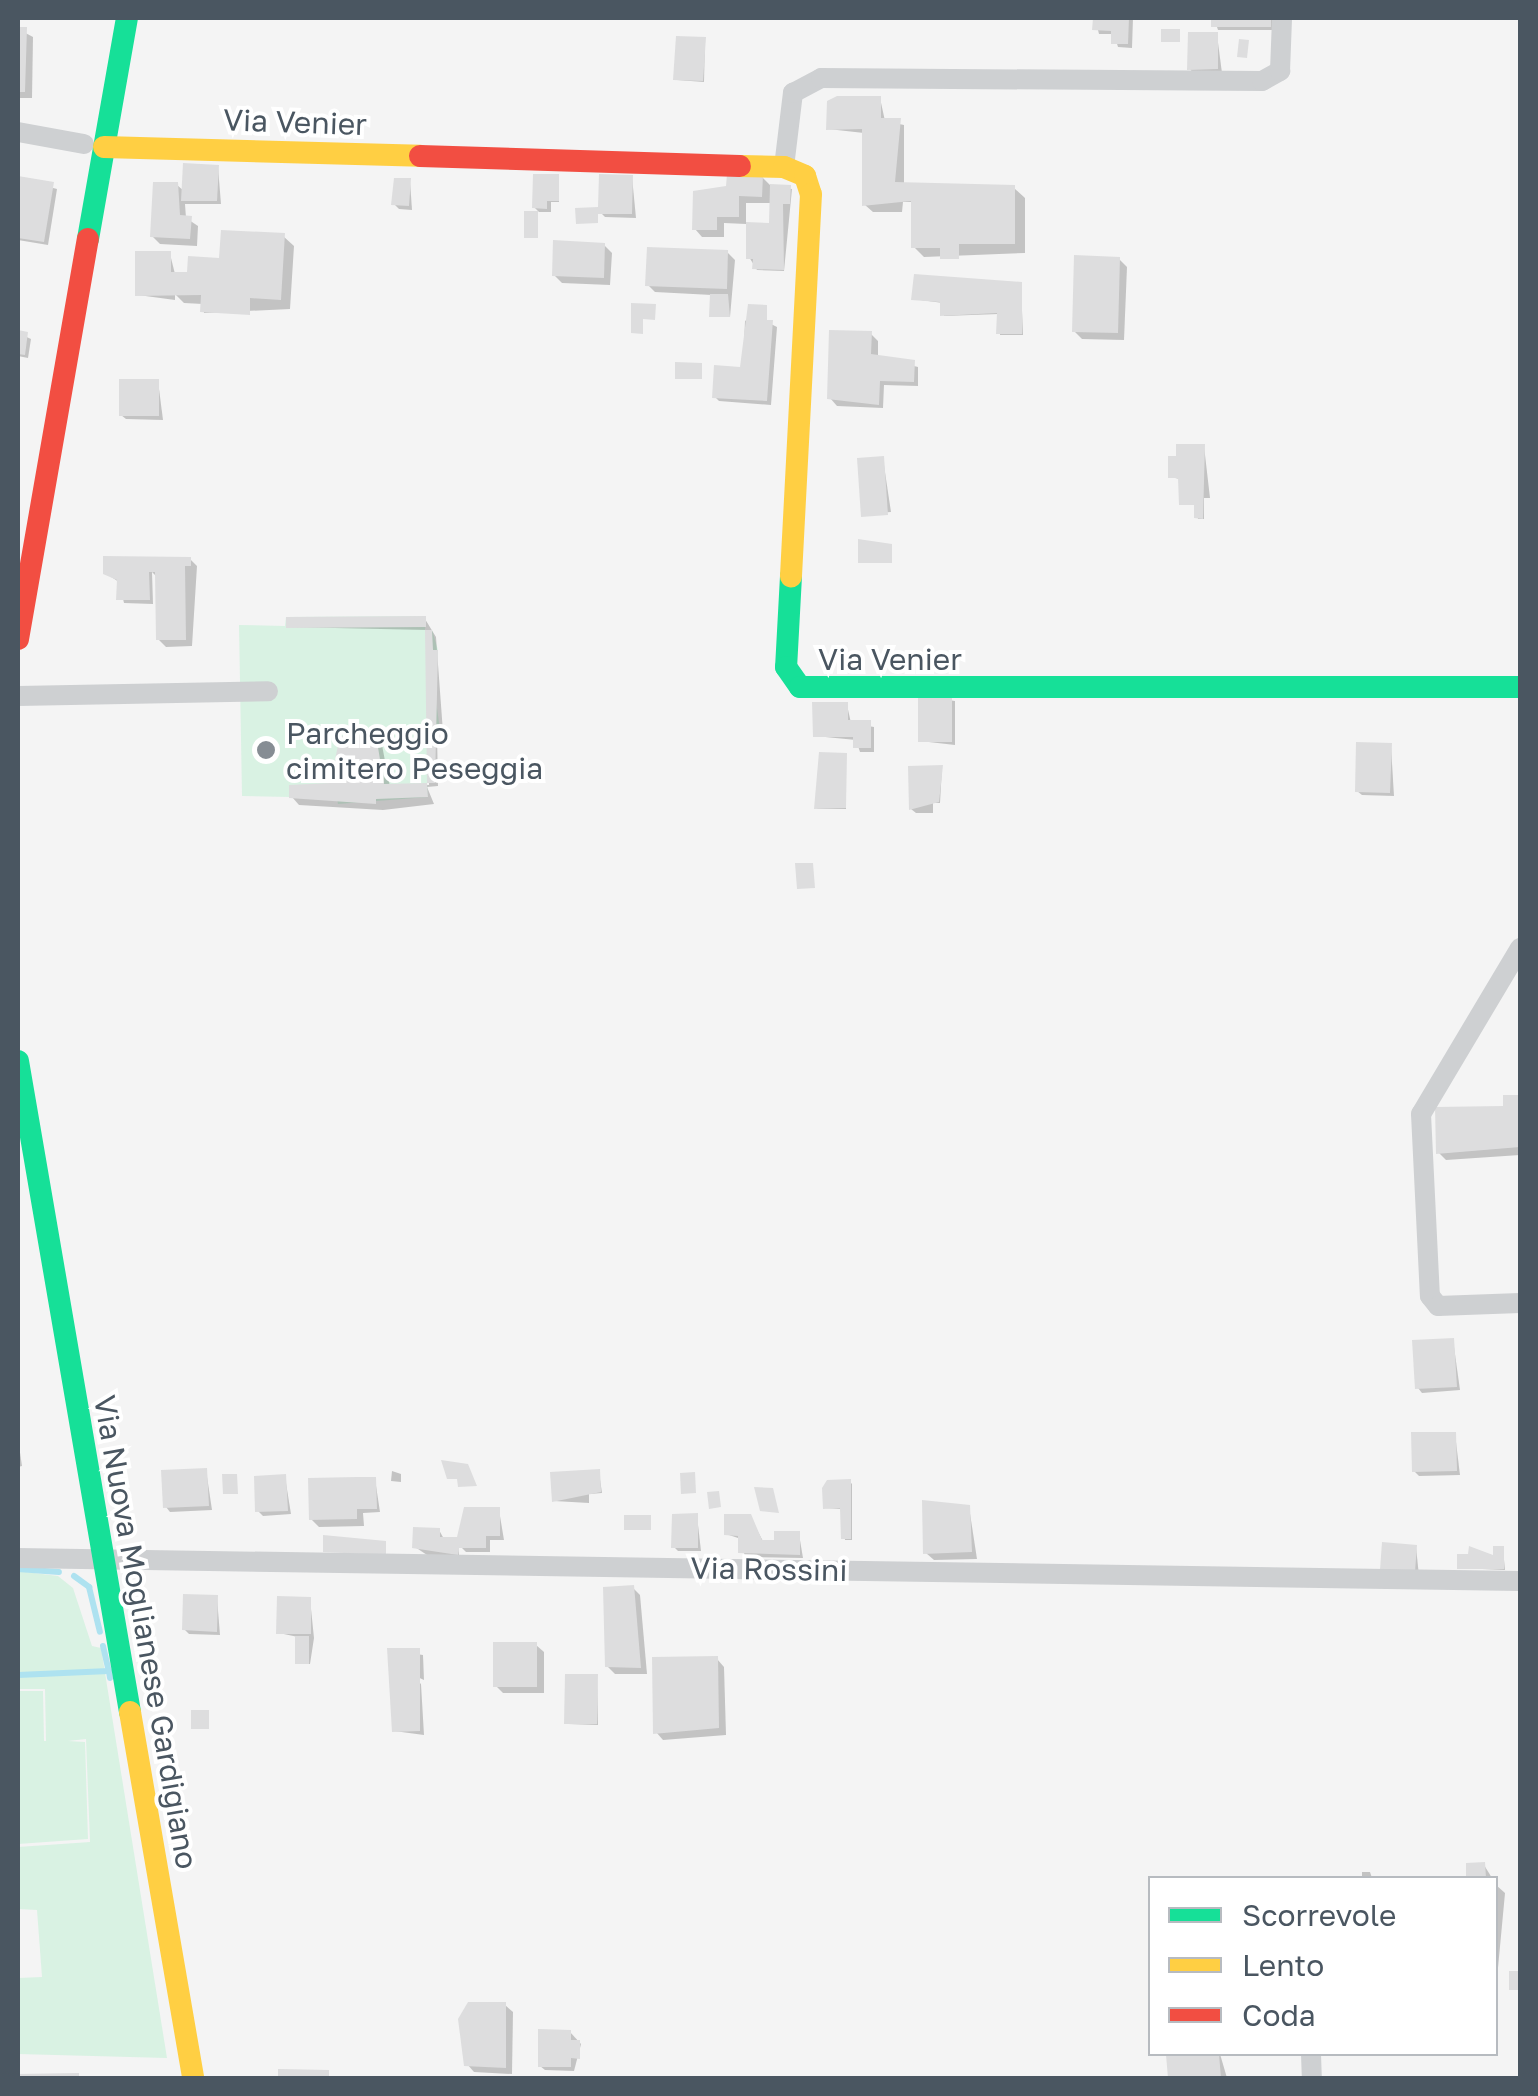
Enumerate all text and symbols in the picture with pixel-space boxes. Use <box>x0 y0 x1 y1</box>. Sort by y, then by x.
street label: Via Venier <box>222 102 368 142</box>
street label: Via Venier <box>818 641 962 677</box>
place label: Parcheggio cimitero Peseggia <box>286 715 543 786</box>
marker: Parcheggio cimitero Peseggia <box>255 739 277 761</box>
street label: Via Nuova Moglianese Gardigiano <box>87 1392 205 1872</box>
street label: Via Rossini <box>690 1550 848 1588</box>
legend <box>1148 1876 1498 2056</box>
text: Scorrevole <box>1242 1897 1396 1933</box>
text: Lento <box>1242 1947 1324 1983</box>
text: Coda <box>1242 1997 1316 2033</box>

